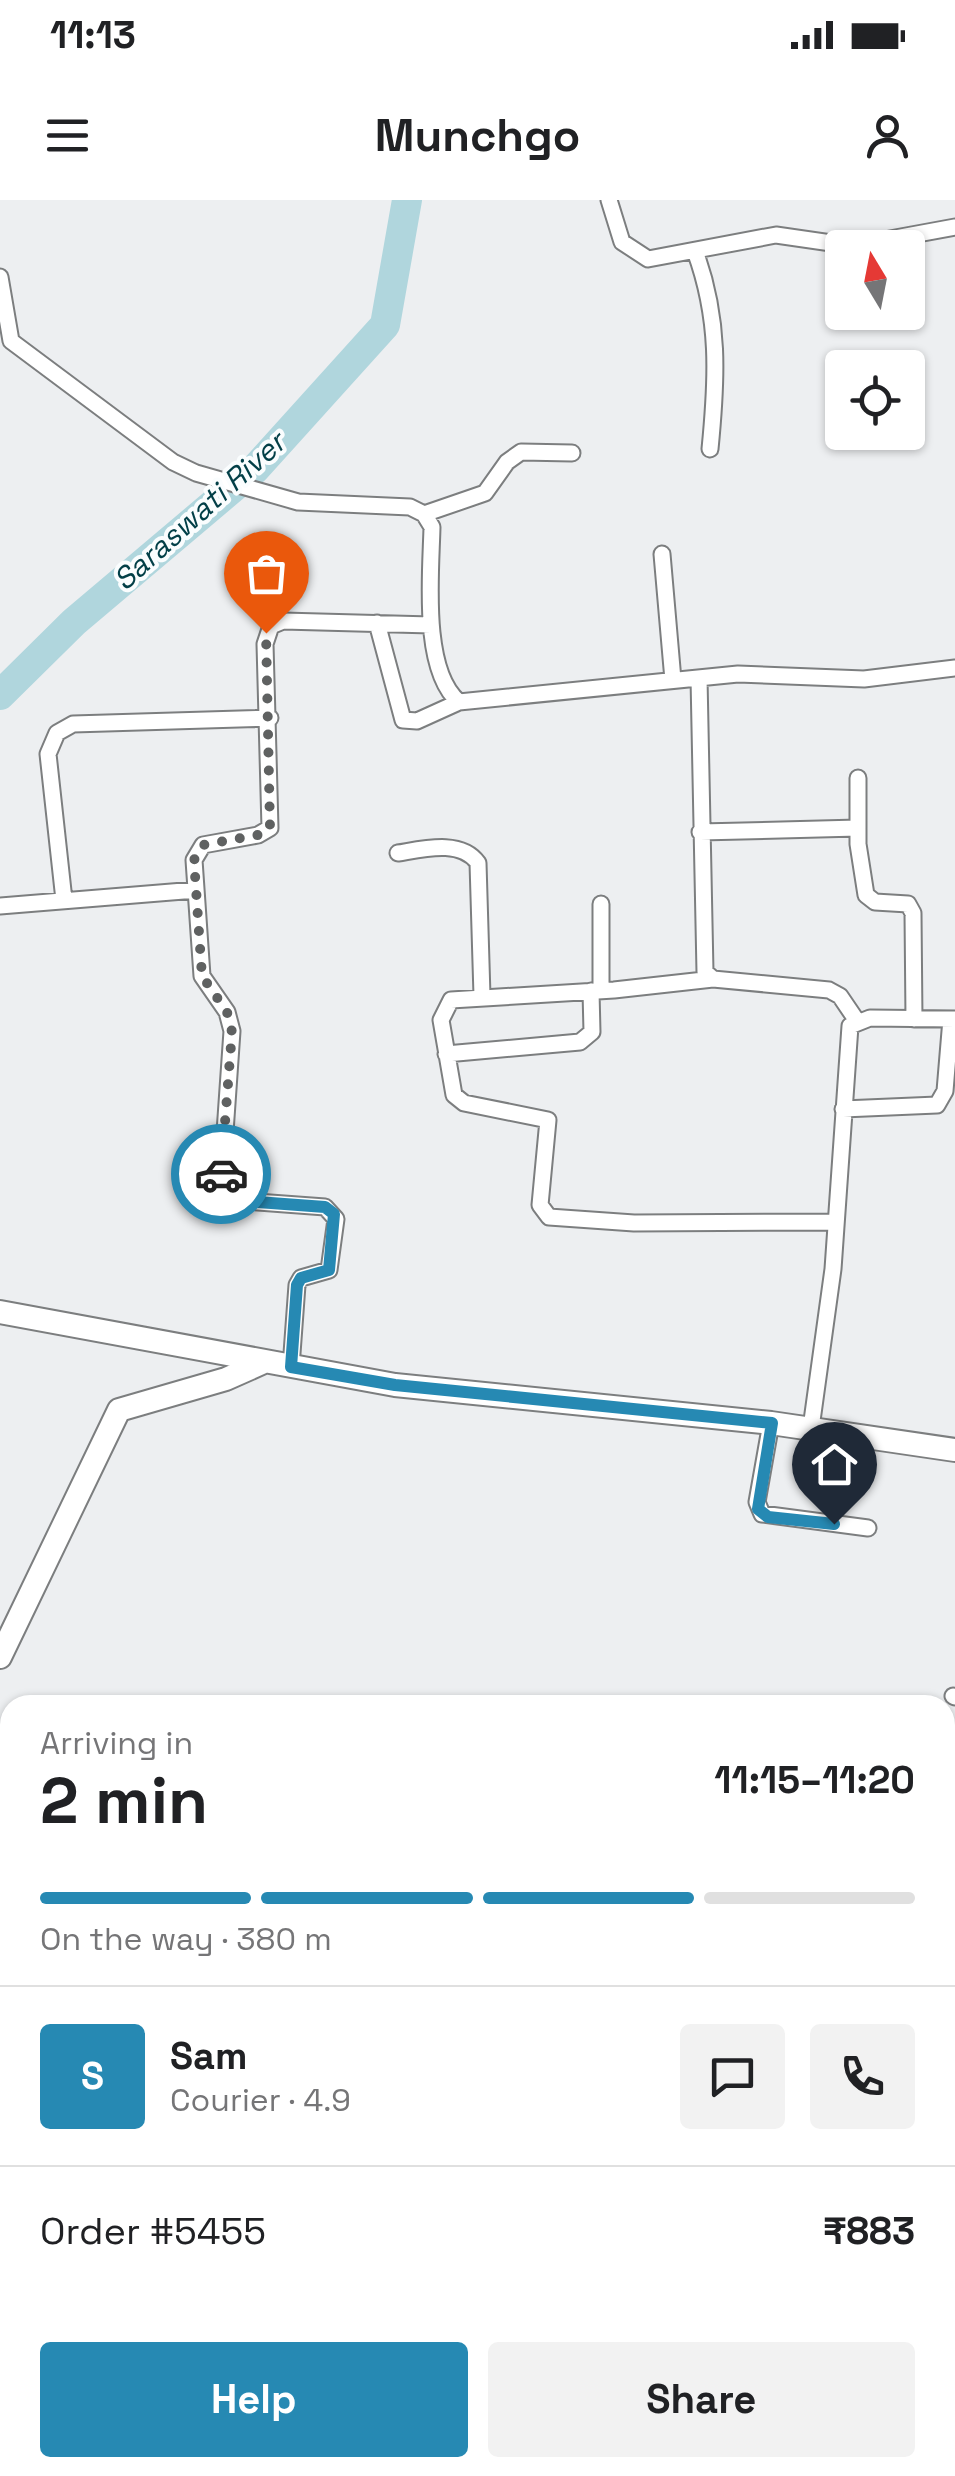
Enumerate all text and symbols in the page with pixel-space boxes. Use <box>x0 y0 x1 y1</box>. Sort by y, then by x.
text: 11:13 <box>50 11 136 59</box>
text: Munchgo <box>375 107 580 164</box>
icon: menu <box>40 108 95 163</box>
icon: person <box>860 108 915 163</box>
north arrow <box>825 230 925 330</box>
map controls <box>825 230 925 450</box>
button: locate <box>825 350 925 450</box>
water label: Saraswati River <box>105 421 295 599</box>
pin <box>224 531 309 634</box>
icon: bag <box>239 546 294 601</box>
courier <box>171 1124 271 1224</box>
icon: car <box>194 1147 249 1202</box>
pin <box>792 1422 877 1525</box>
icon: home <box>807 1437 862 1492</box>
text: Arriving in <box>40 1723 193 1763</box>
text: 11:15–11:20 <box>714 1756 915 1804</box>
text: 2 min <box>40 1759 208 1842</box>
text: On the way · 380 m <box>40 1919 332 1959</box>
button: chat <box>680 2024 785 2129</box>
button: phone <box>810 2024 915 2129</box>
text: Sam <box>170 2032 247 2080</box>
text: S <box>81 2052 104 2100</box>
text: Courier · 4.9 <box>170 2080 351 2120</box>
text: Order #5455 <box>40 2207 266 2255</box>
text: ₹883 <box>823 2207 915 2255</box>
button: Help <box>40 2342 468 2457</box>
button: Share <box>488 2342 915 2457</box>

